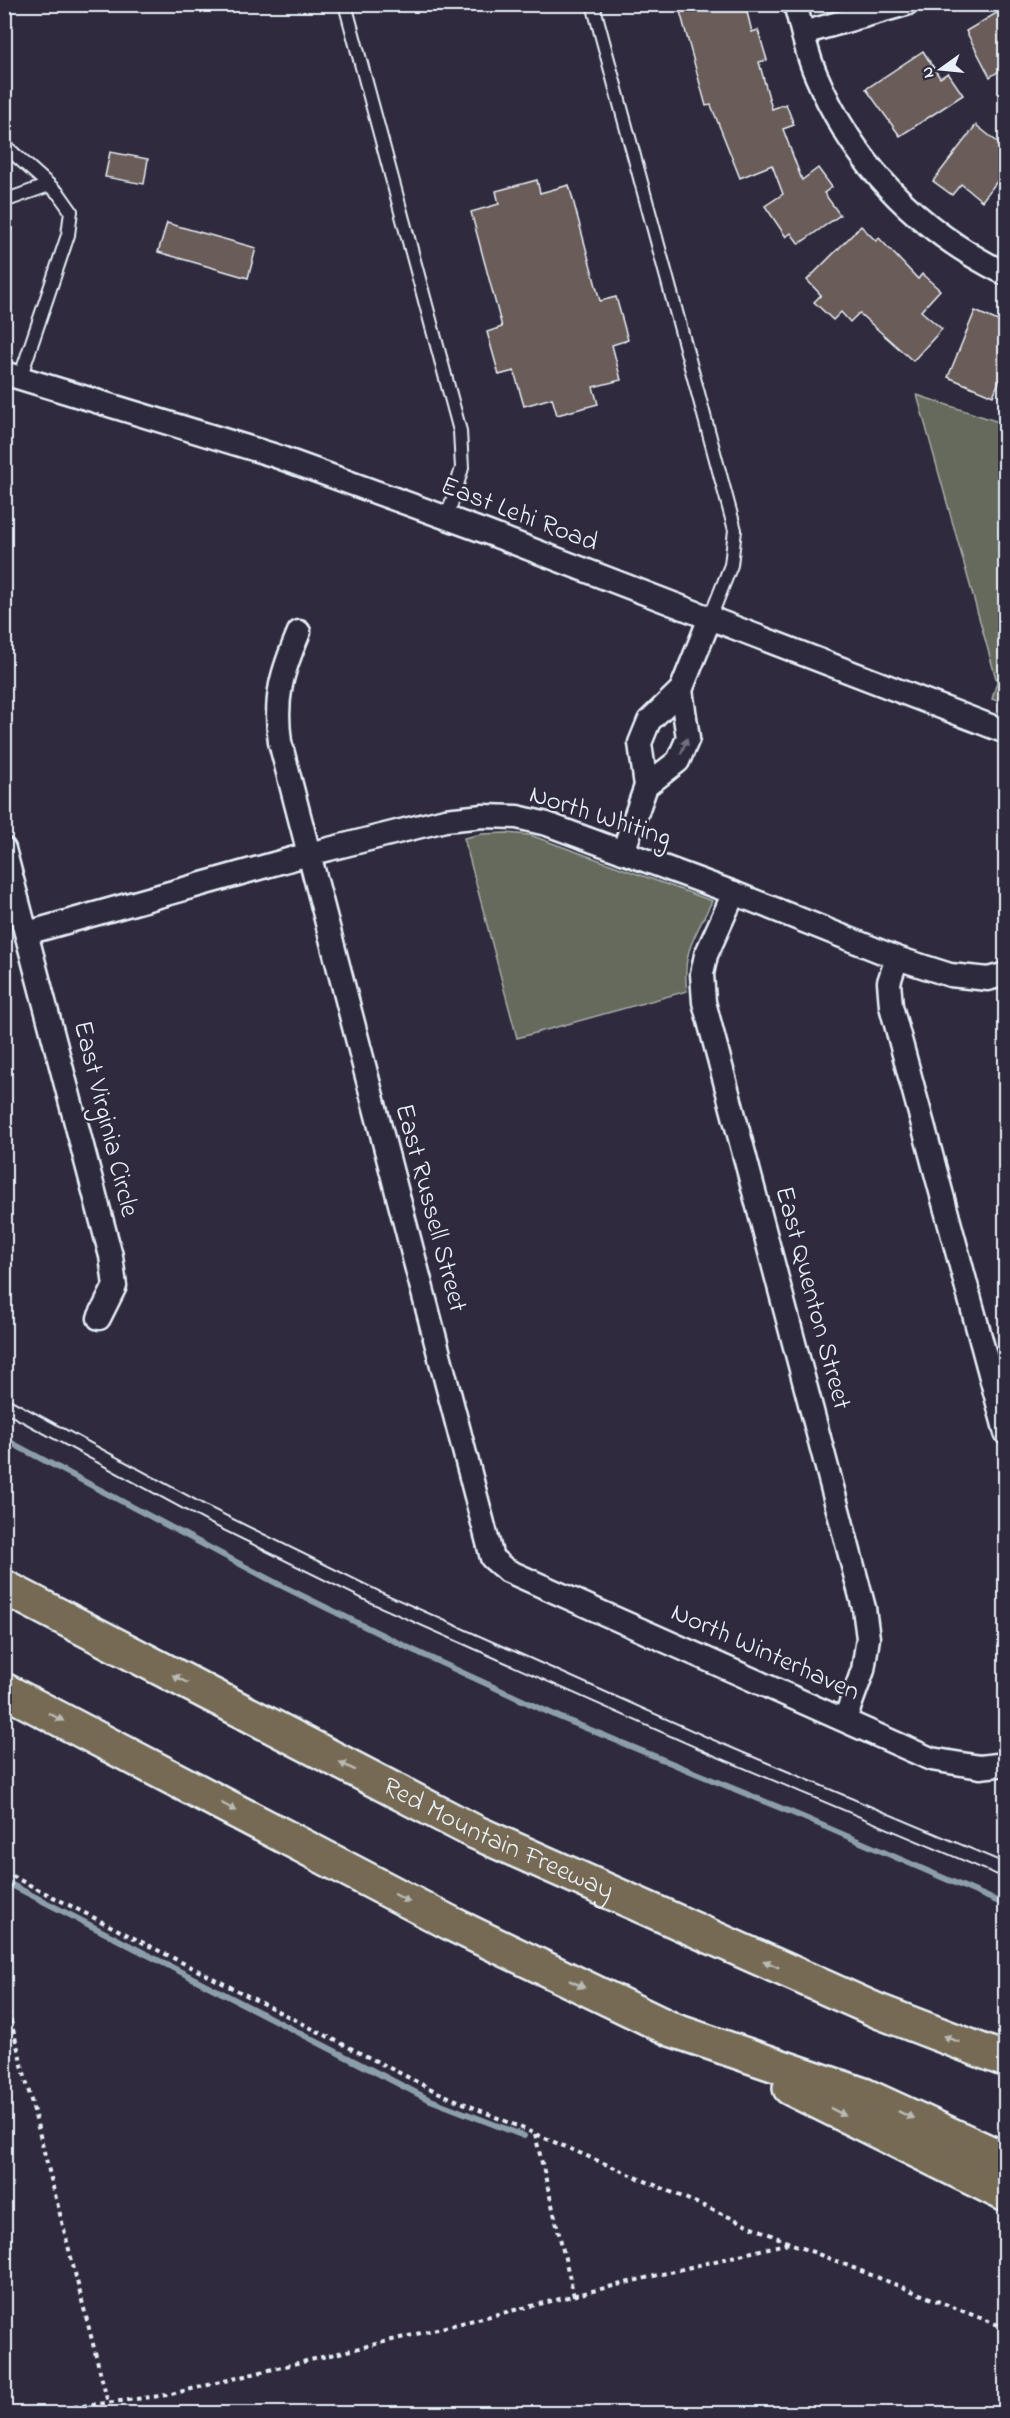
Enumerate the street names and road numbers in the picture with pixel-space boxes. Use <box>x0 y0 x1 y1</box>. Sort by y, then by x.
street label: East Lehi Road <box>435 467 603 563</box>
street label: North Whiting <box>524 776 676 858</box>
street label: East Virginia Circle <box>62 1017 148 1222</box>
street label: East Russell Street <box>383 1099 477 1317</box>
street label: East Quenton Street <box>763 1182 861 1414</box>
street label: North Winterhaven <box>664 1594 866 1712</box>
street label: Red Mountain Freeway <box>376 1768 620 1911</box>

